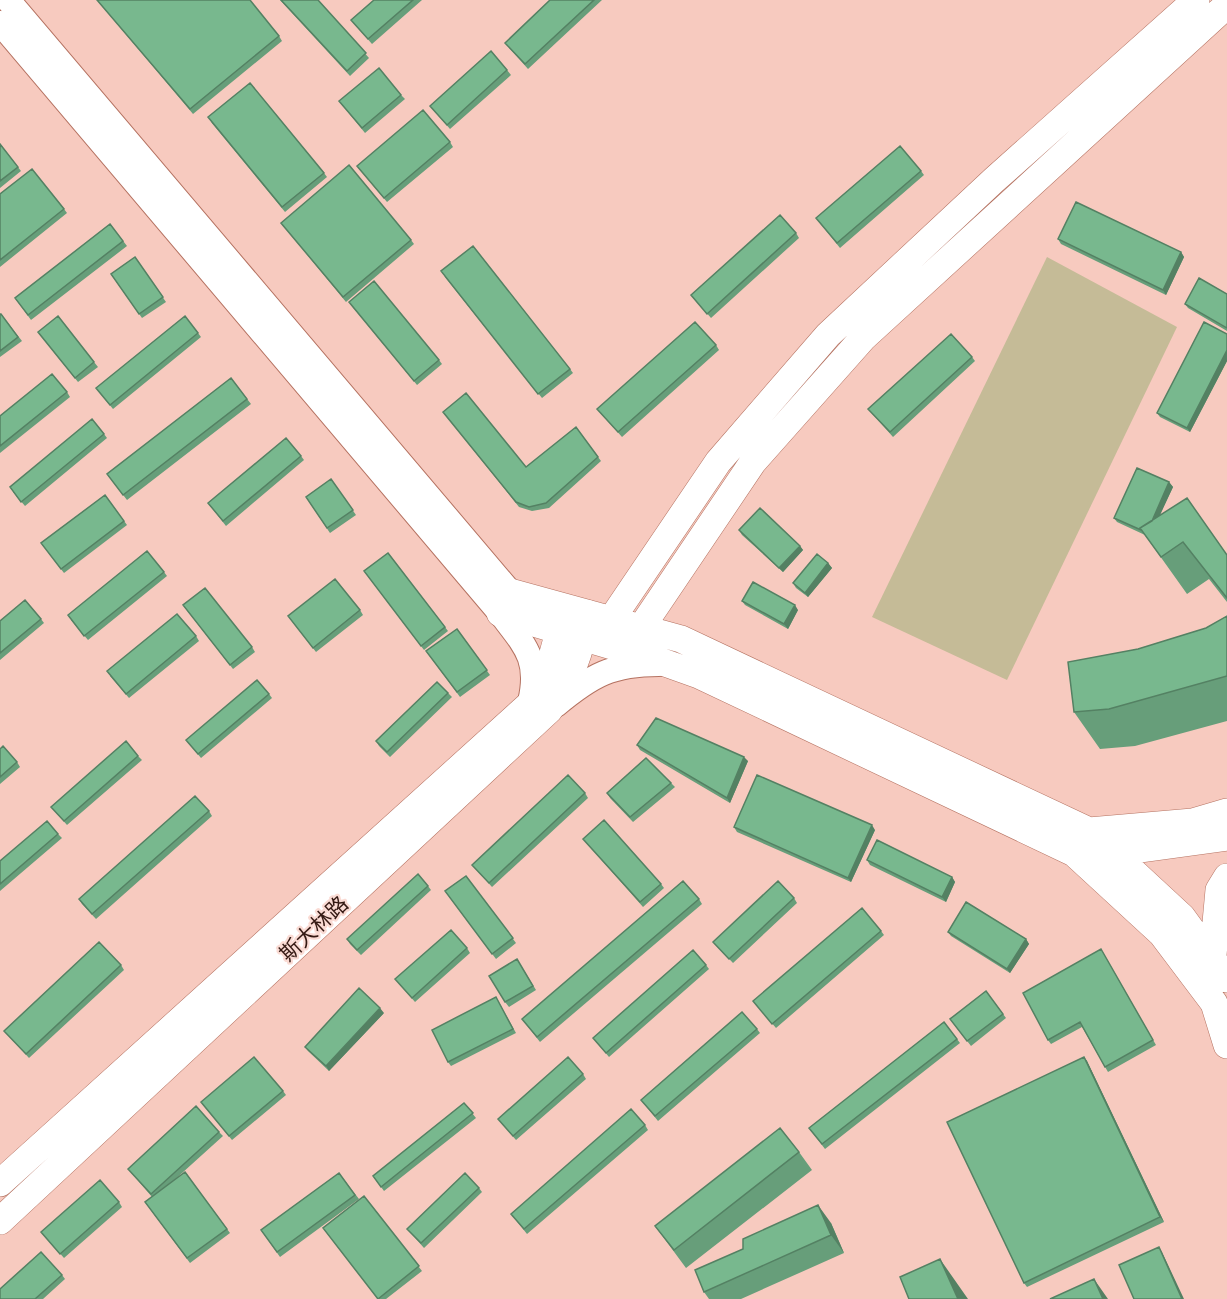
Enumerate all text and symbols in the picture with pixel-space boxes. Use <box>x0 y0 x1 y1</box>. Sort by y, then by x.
street label: 斯大林路 <box>275 892 353 966</box>

